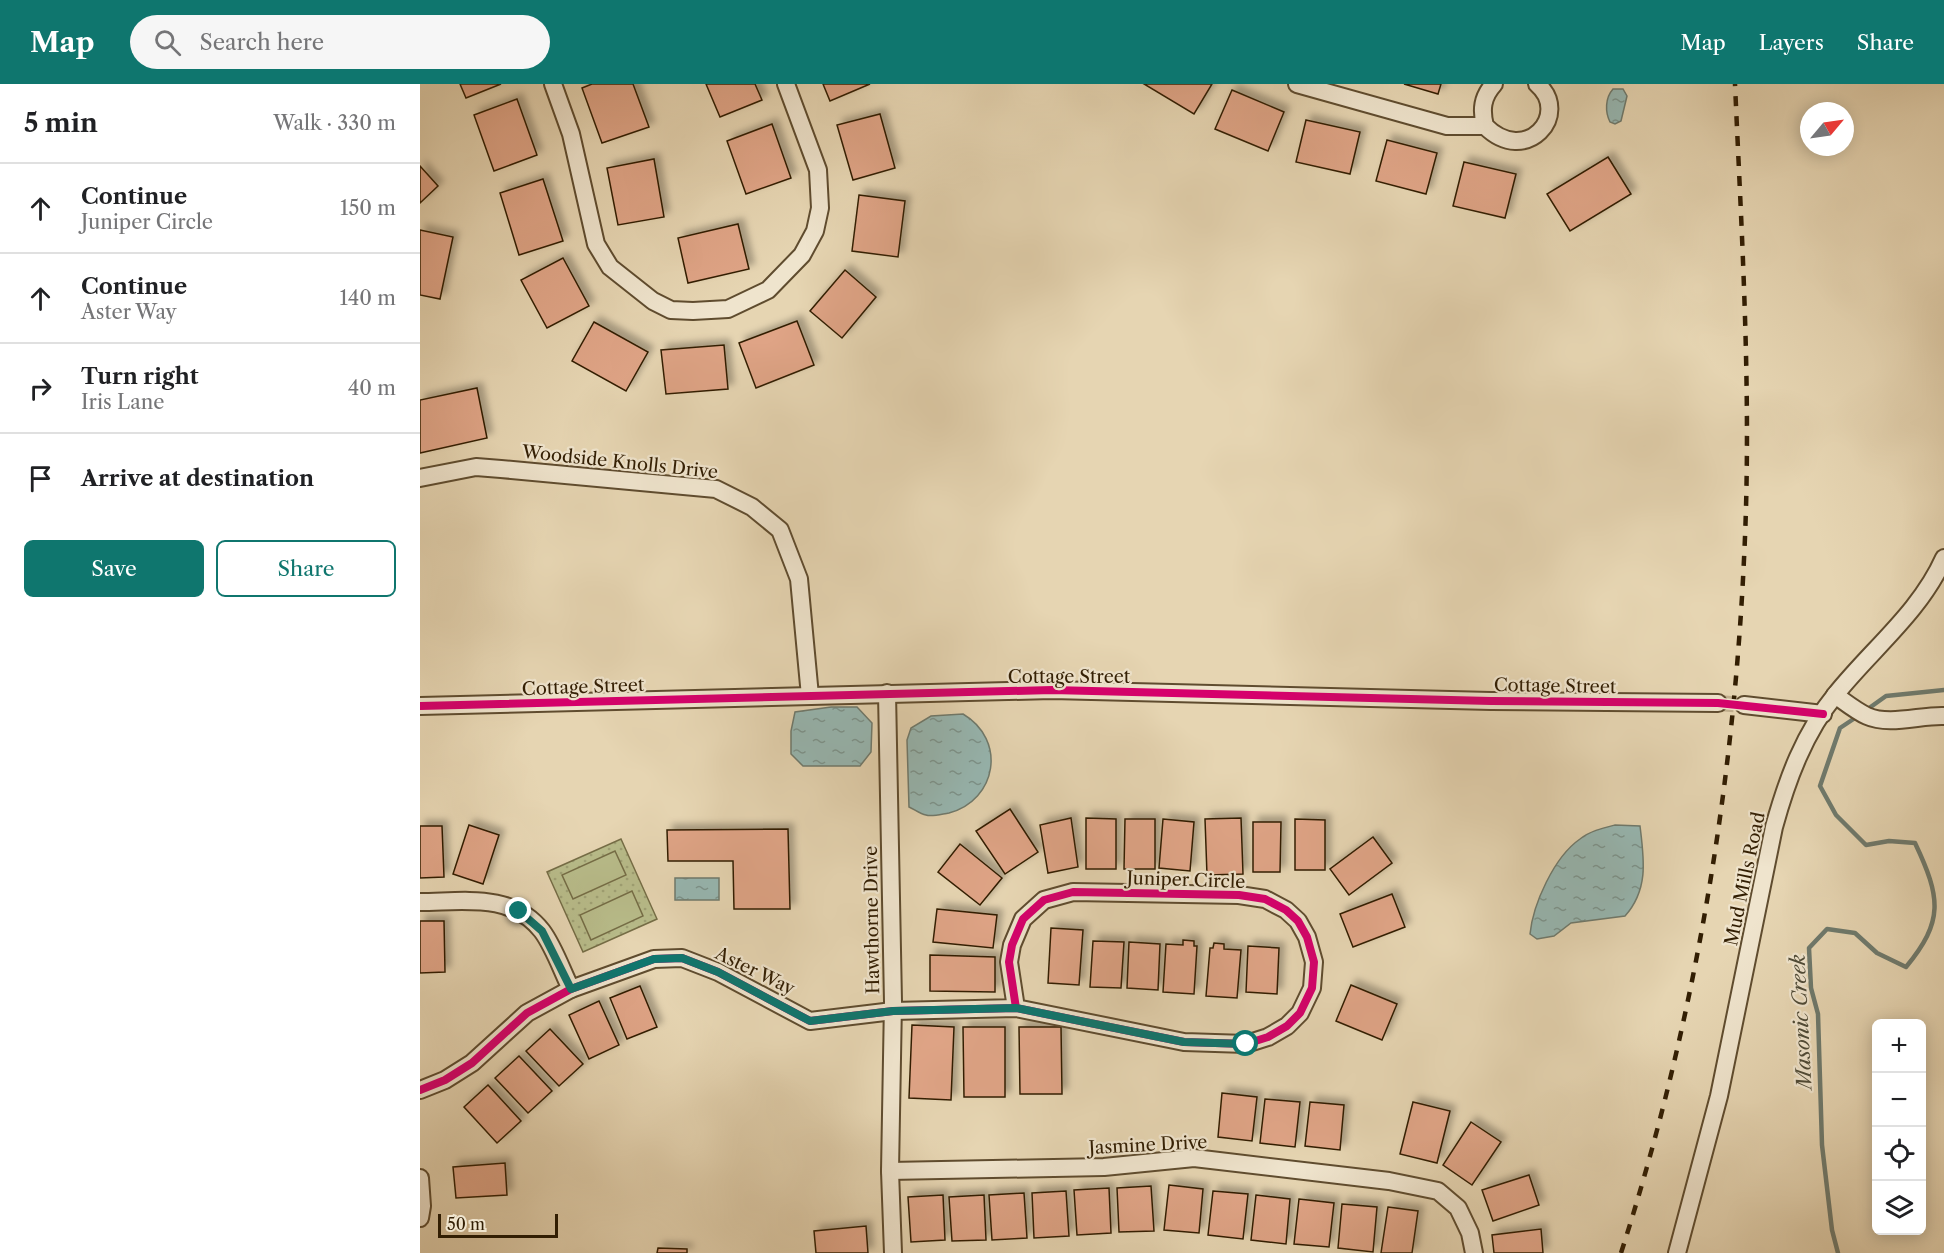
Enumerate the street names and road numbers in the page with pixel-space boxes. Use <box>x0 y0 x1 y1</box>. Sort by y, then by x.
street label: Woodside Knolls Drive <box>520 441 719 483</box>
street label: Cottage Street <box>1008 666 1131 688</box>
street label: Cottage Street <box>521 674 645 700</box>
street label: Cottage Street <box>1494 674 1617 698</box>
street label: Mud Mills Road <box>1720 810 1770 948</box>
street label: Hawthorne Drive <box>860 846 884 994</box>
street label: Juniper Circle <box>1123 867 1246 893</box>
street label: Aster Way <box>711 942 799 1000</box>
street label: Jasmine Drive <box>1085 1131 1208 1159</box>

